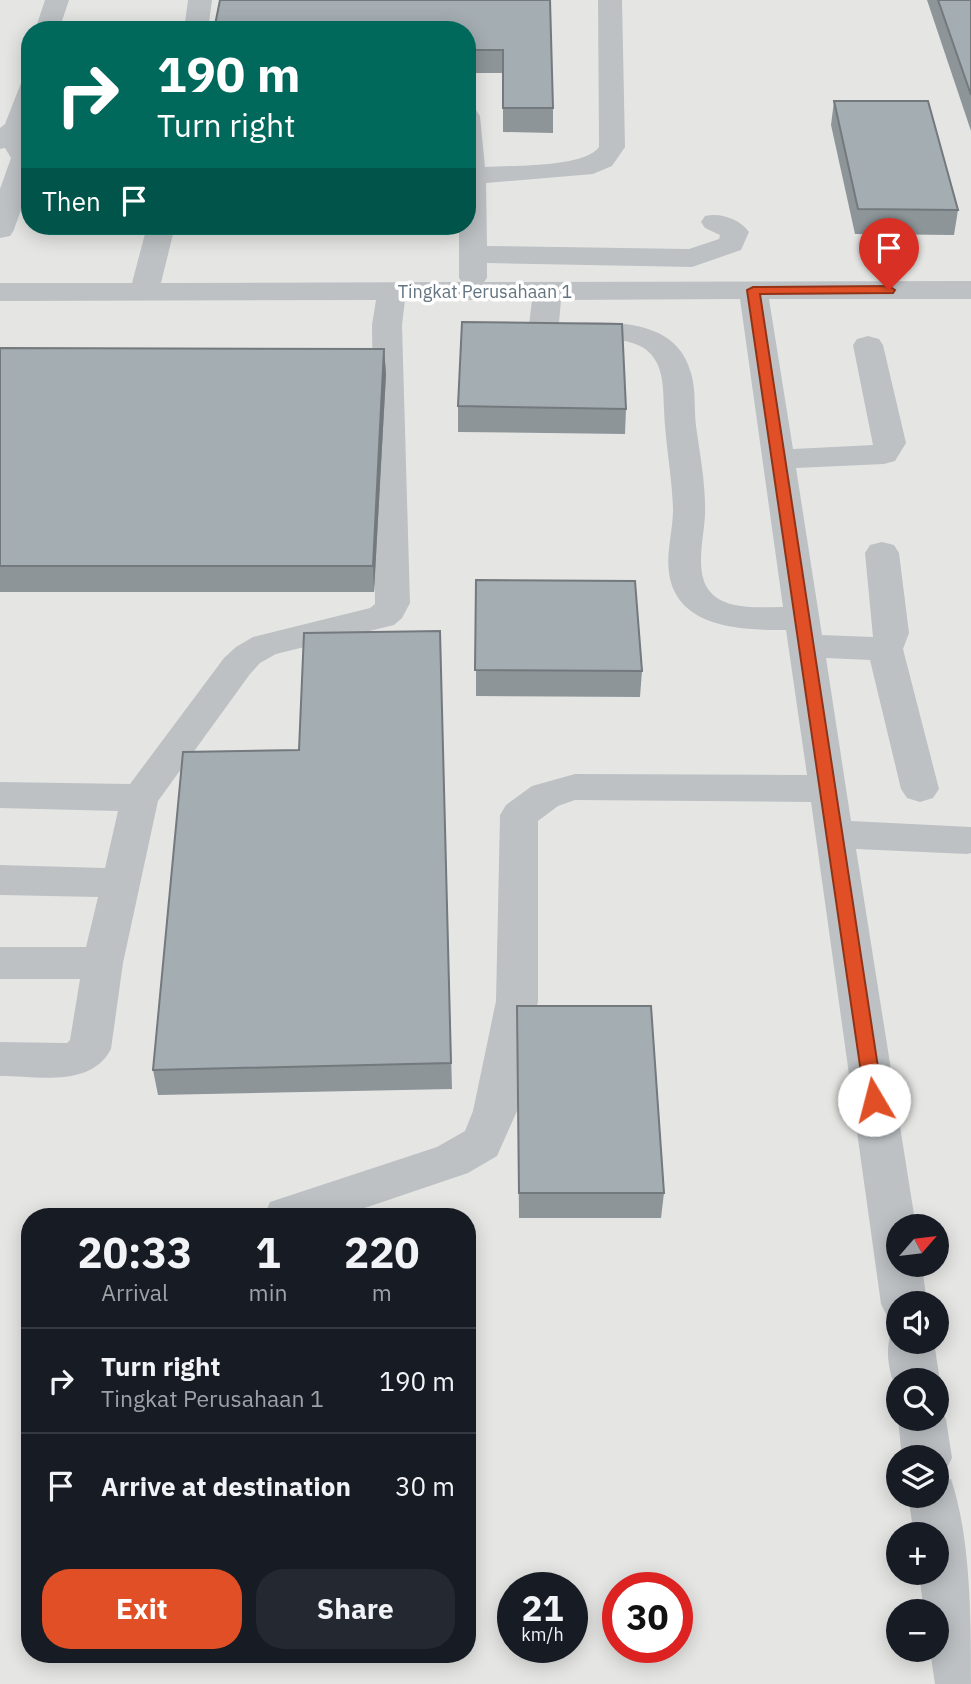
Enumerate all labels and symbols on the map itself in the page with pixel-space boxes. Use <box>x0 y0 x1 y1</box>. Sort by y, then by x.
pin <box>859 218 919 290</box>
street label: Tingkat Perusahaan 1 <box>398 280 572 303</box>
position arrow <box>837 1063 911 1137</box>
north arrow <box>886 1214 948 1278</box>
speed limit sign: 30 <box>602 1572 693 1663</box>

